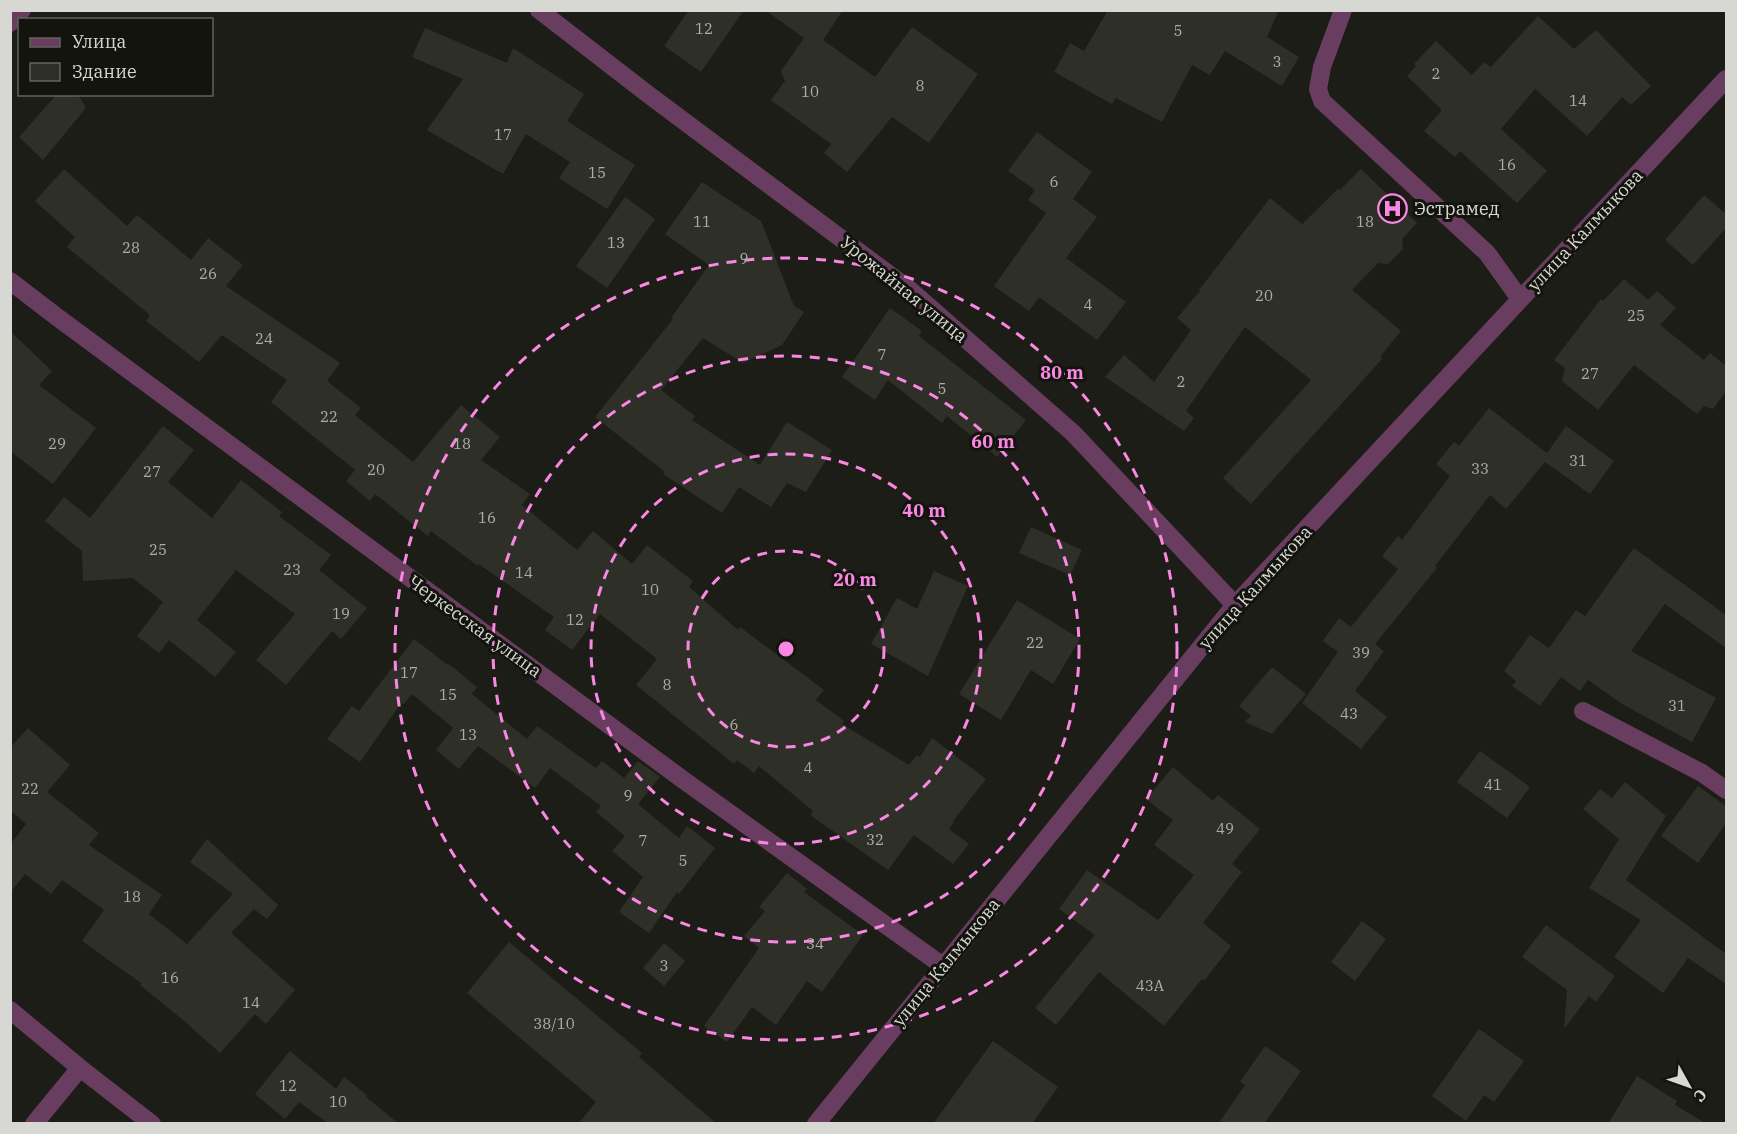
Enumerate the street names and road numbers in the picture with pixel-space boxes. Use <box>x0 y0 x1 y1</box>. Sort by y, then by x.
street label: улица Калмыкова <box>1522 164 1648 296</box>
street label: Урожайная улица <box>836 230 973 348</box>
street label: улица Калмыкова <box>1193 520 1317 654</box>
street label: Черкесская улица <box>403 570 547 682</box>
street label: улица Калмыкова <box>887 893 1005 1031</box>

